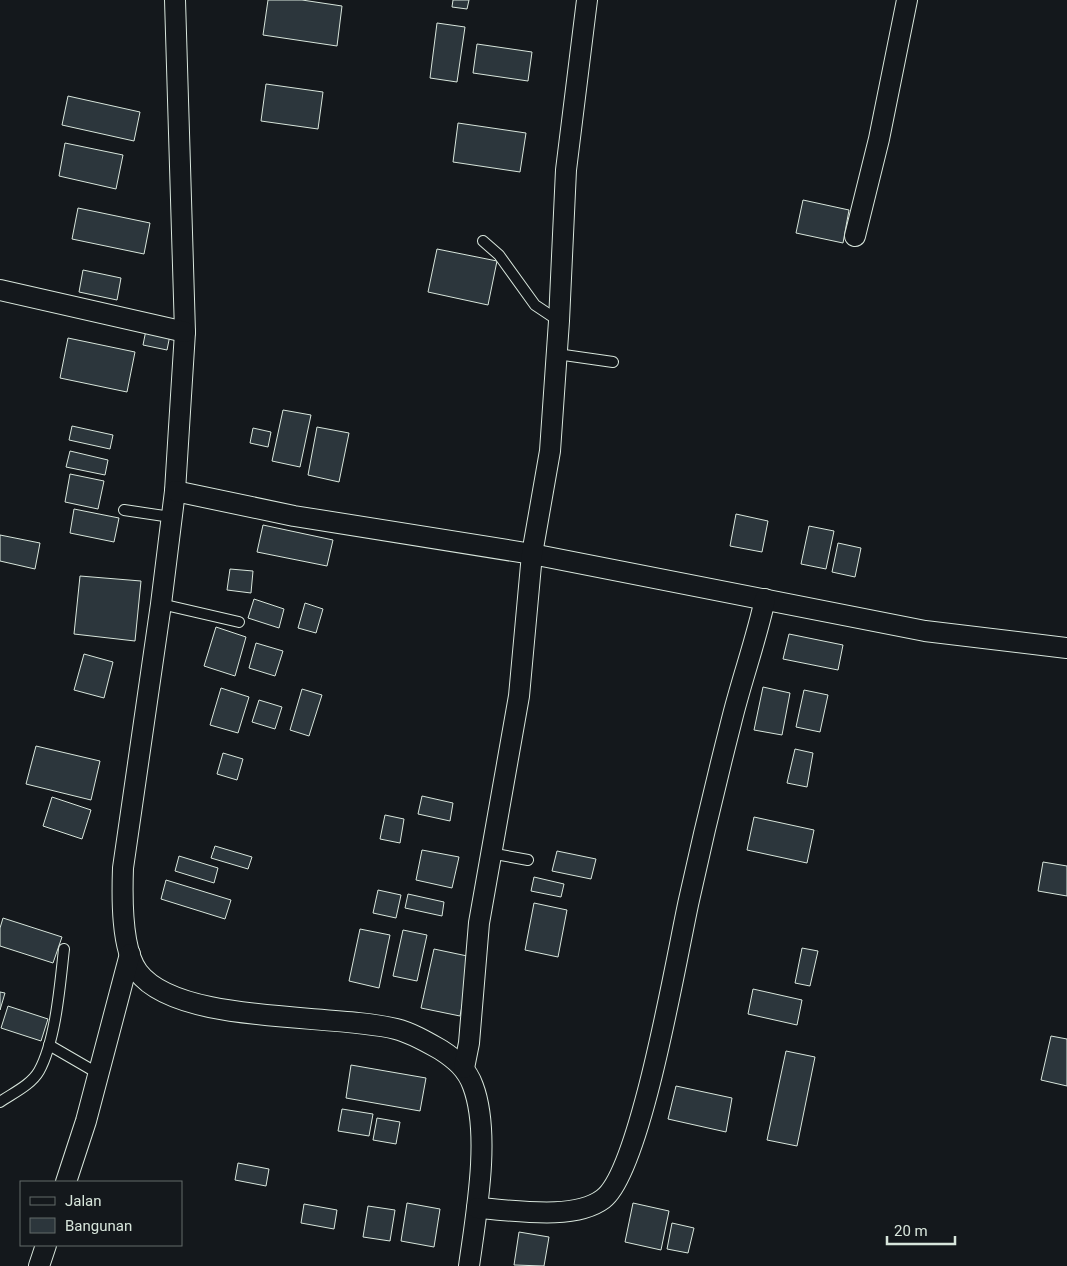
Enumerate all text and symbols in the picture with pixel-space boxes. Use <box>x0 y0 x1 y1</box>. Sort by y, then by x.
legend <box>20 1181 182 1246</box>
text: Jalan <box>65 1192 102 1210</box>
scale bar <box>887 1214 954 1246</box>
text: Bangunan <box>65 1217 132 1235</box>
text: 20 m <box>894 1222 928 1240</box>

